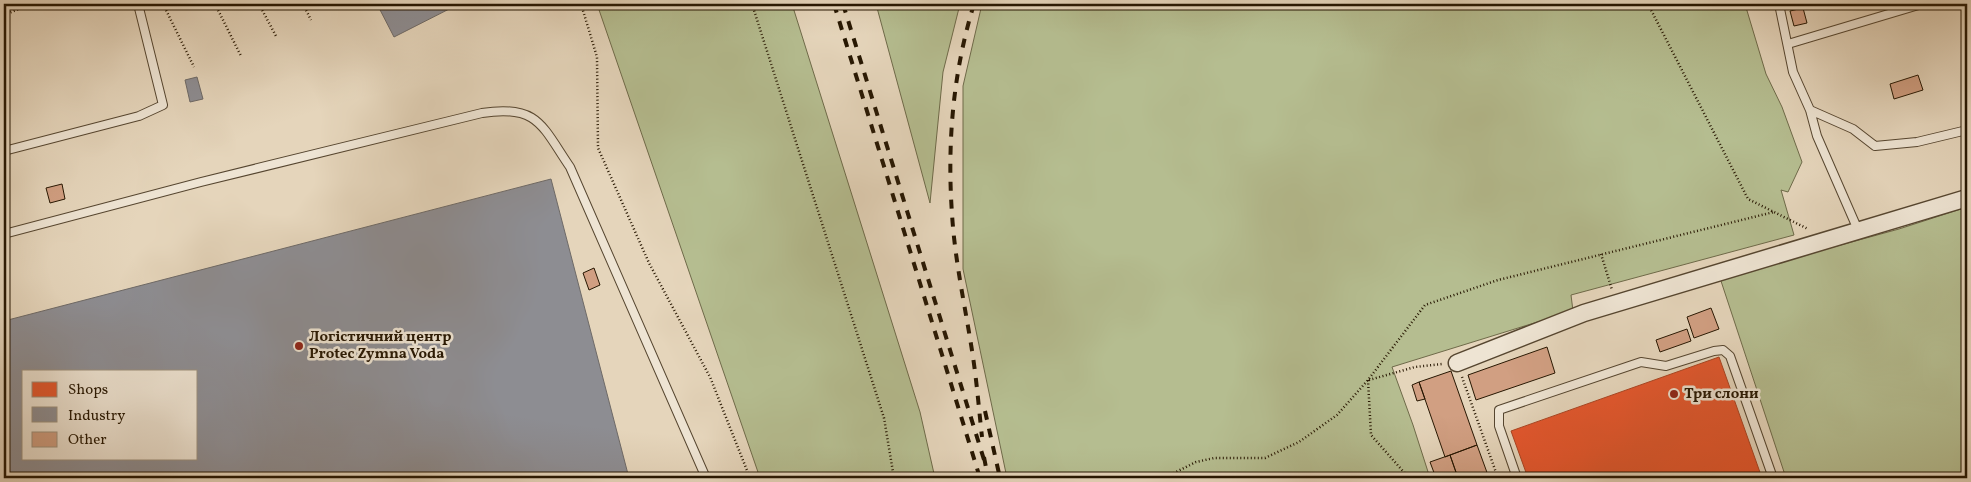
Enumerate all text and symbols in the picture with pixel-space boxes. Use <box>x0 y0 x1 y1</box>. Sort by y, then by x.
place label: Логістичний центр Protec Zymna Voda <box>309 327 451 365</box>
marker: Логістичний центр Protec Zymna Voda <box>293 340 305 352</box>
legend <box>22 370 198 460</box>
text: Shops <box>68 380 108 401</box>
place label: Три слони <box>1684 384 1759 405</box>
marker: Три слони <box>1668 388 1680 400</box>
text: Industry <box>68 406 125 427</box>
text: Other <box>68 430 107 451</box>

